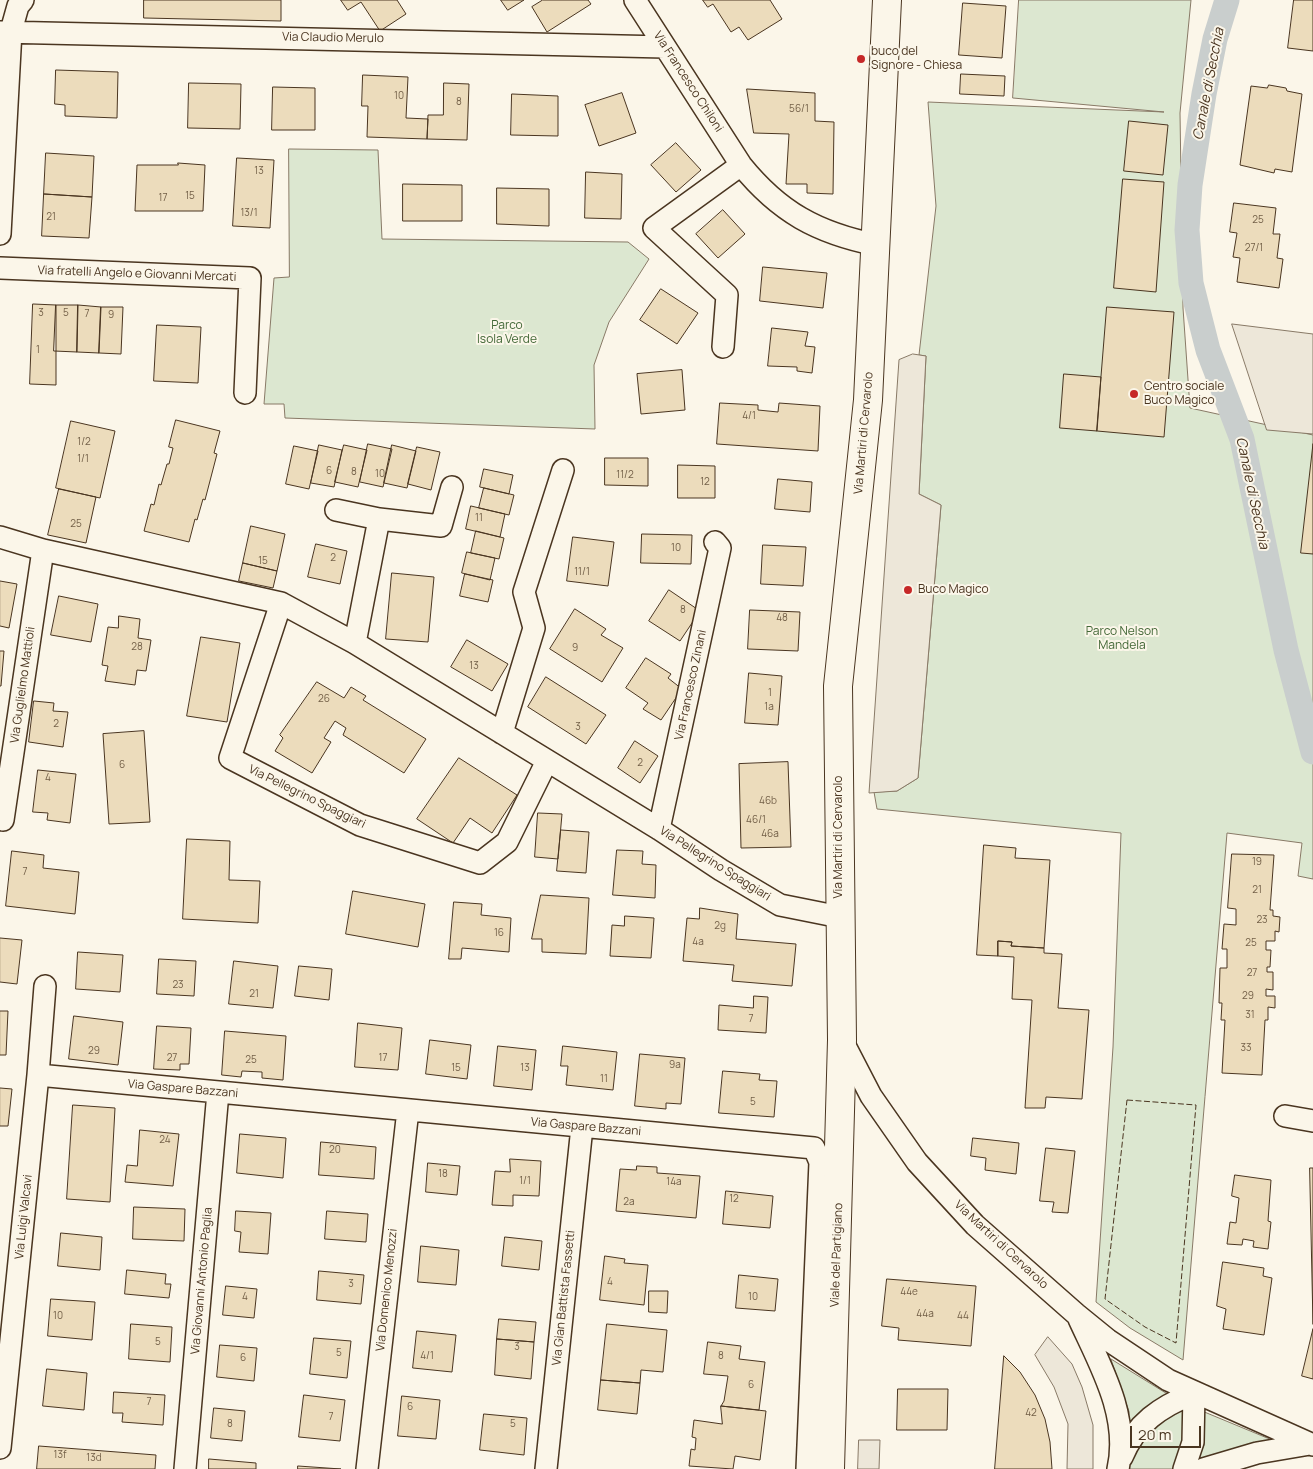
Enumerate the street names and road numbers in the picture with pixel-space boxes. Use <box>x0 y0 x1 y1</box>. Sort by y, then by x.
street label: Via Francesco Chiloni <box>650 29 726 135</box>
street label: Via Claudio Merulo <box>282 30 384 46</box>
street label: Via fratelli Angelo e Giovanni Mercati <box>37 263 237 285</box>
street label: Via Martiri di Cervarolo <box>851 371 877 495</box>
street label: Via Guglielmo Mattioli <box>8 626 38 744</box>
street label: Via Francesco Zinani <box>672 629 710 741</box>
street label: Via Pellegrino Spaggiari <box>246 762 368 832</box>
street label: Via Martiri di Cervarolo <box>832 776 846 898</box>
street label: Via Pellegrino Spaggiari <box>657 824 773 904</box>
street label: Via Gaspare Bazzani <box>127 1077 239 1101</box>
street label: Via Gaspare Bazzani <box>530 1115 642 1139</box>
street label: Via Luigi Valcavi <box>12 1174 36 1260</box>
street label: Via Martiri di Cervarolo <box>951 1198 1051 1292</box>
street label: Viale del Partigiano <box>828 1203 846 1307</box>
street label: Via Giovanni Antonio Paglia <box>188 1207 216 1355</box>
street label: Via Domenico Menozzi <box>373 1228 401 1352</box>
street label: Via Gian Battista Fassetti <box>550 1230 578 1366</box>

